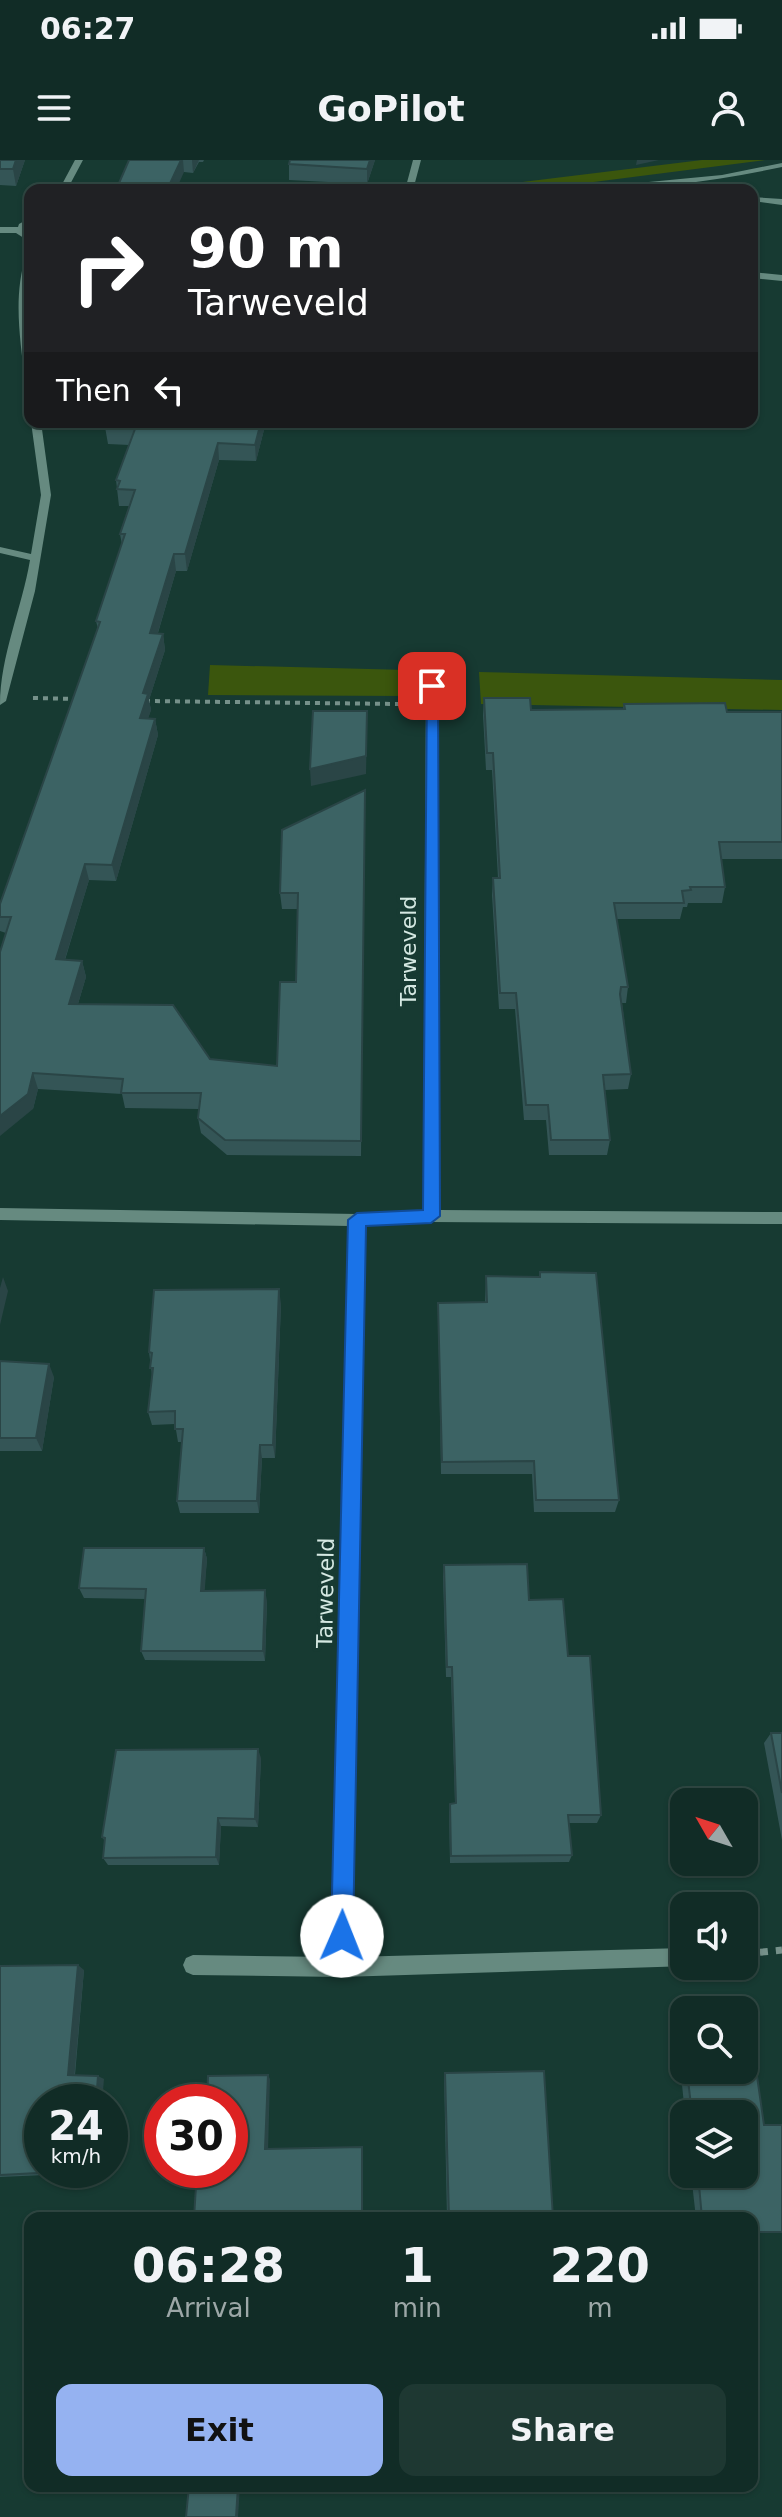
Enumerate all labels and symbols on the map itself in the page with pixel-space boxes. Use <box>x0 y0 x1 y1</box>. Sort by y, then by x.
pin <box>398 652 466 720</box>
street label: Tarweveld <box>396 896 421 1007</box>
street label: Tarweveld <box>312 1538 339 1649</box>
north arrow <box>670 1788 758 1876</box>
position arrow <box>300 1894 384 1978</box>
speed limit sign: 30 <box>144 2084 248 2188</box>

